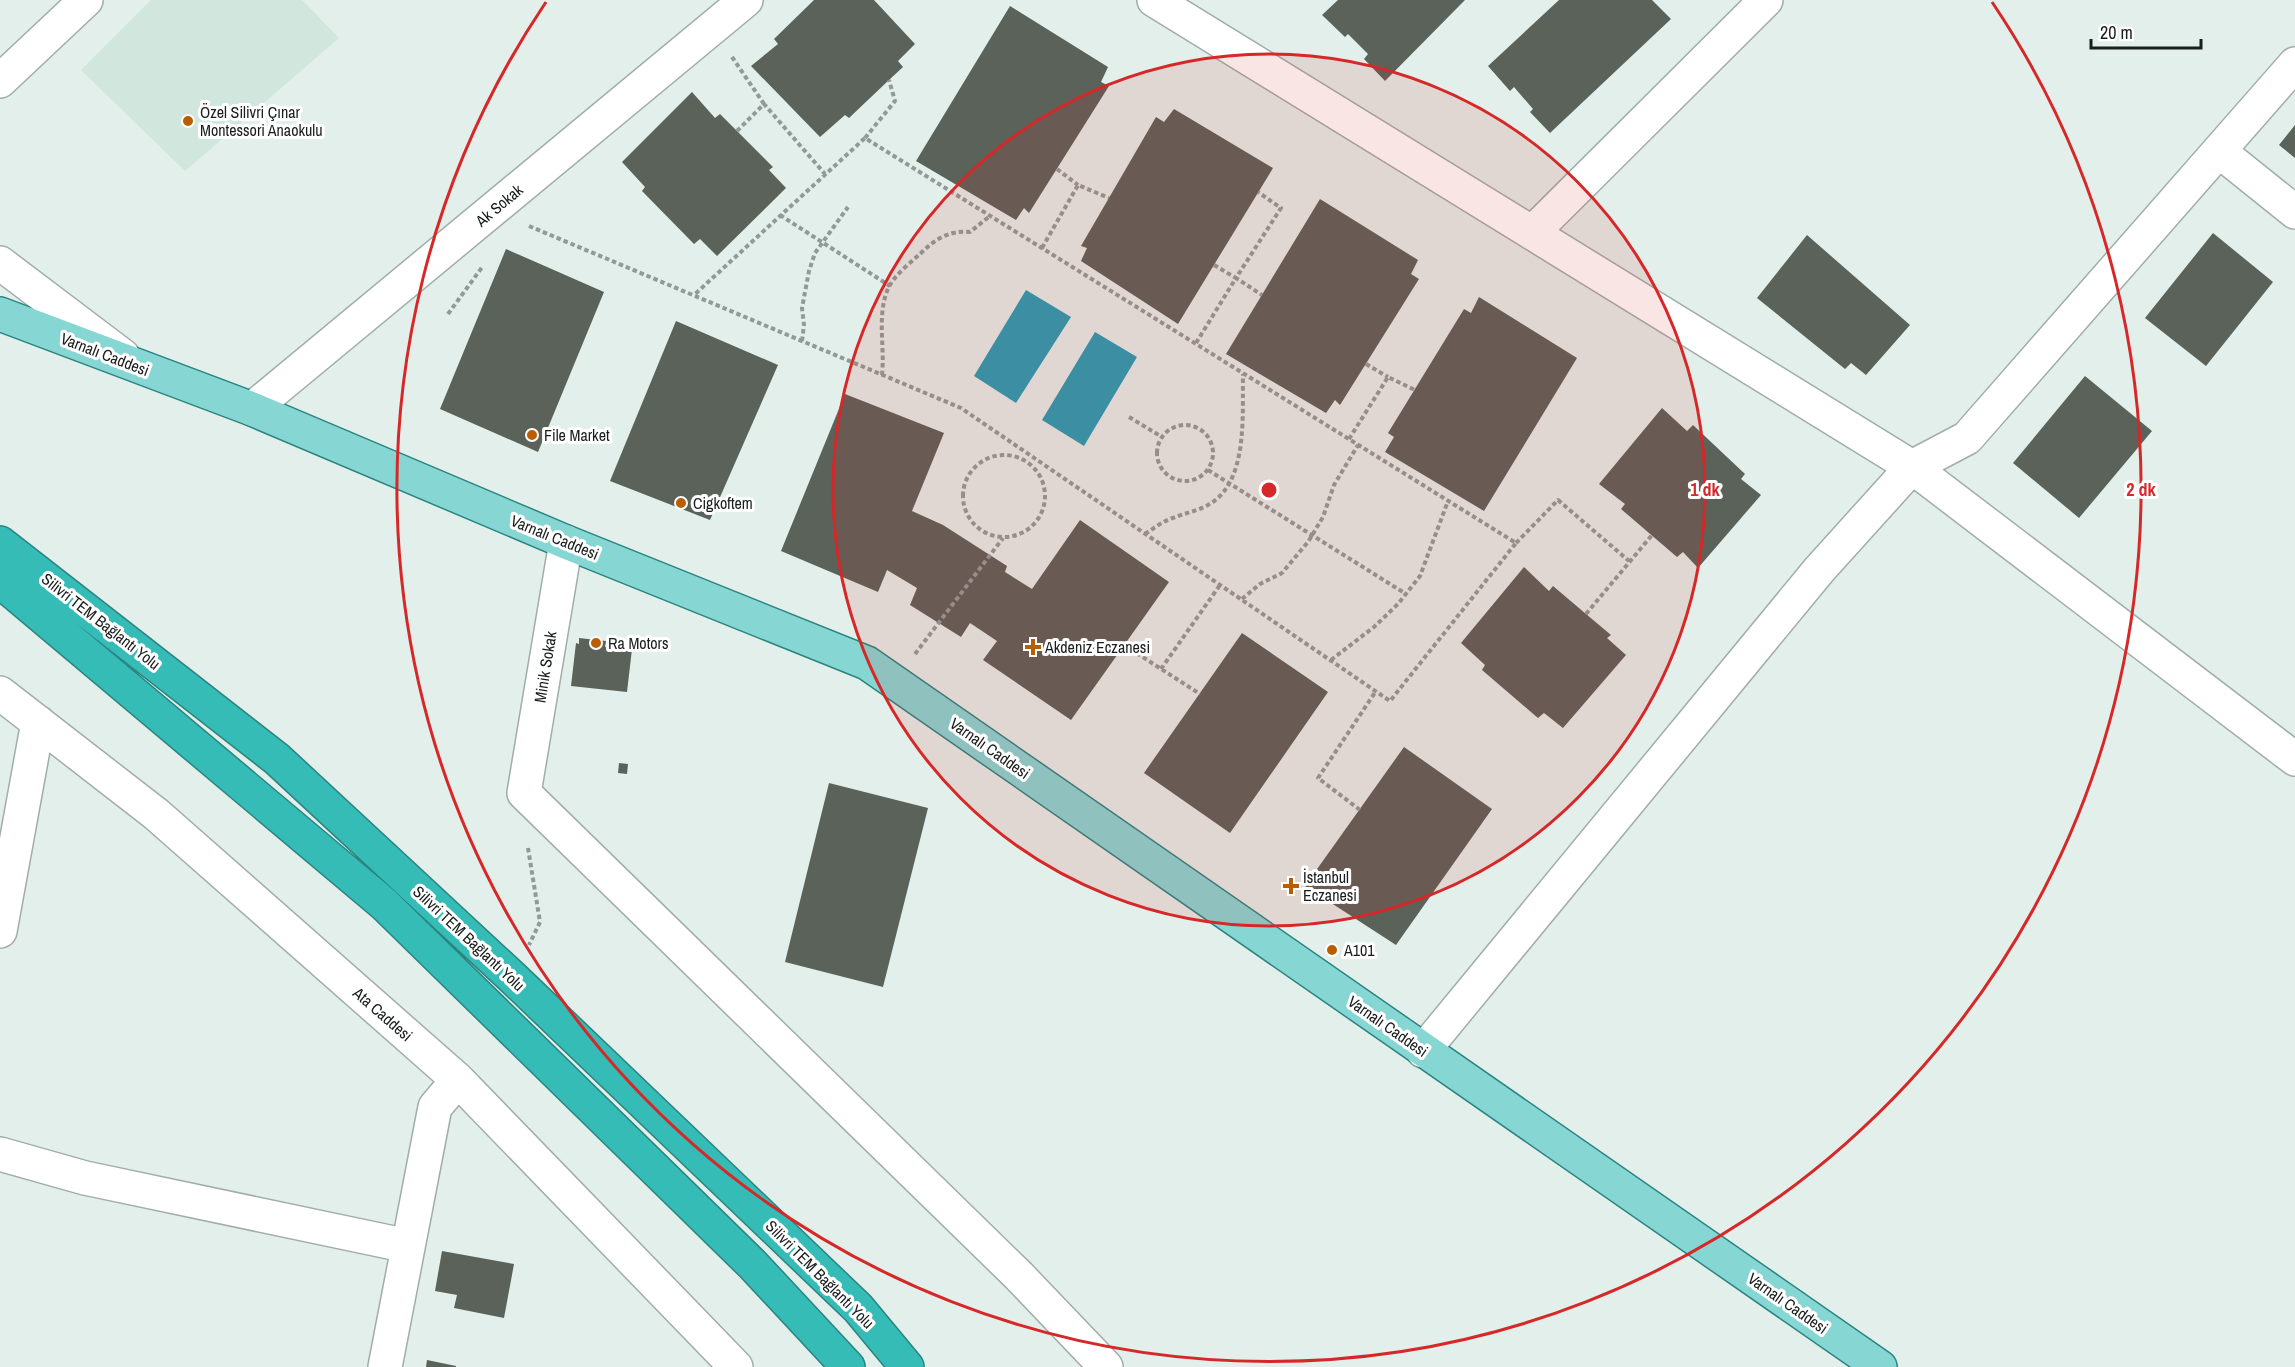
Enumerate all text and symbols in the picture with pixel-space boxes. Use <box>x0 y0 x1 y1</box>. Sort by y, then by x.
scale bar <box>2091 12 2200 50</box>
text: 20 m <box>2100 20 2133 45</box>
place label: Özel Silivri Çınar Montessori Anaokulu <box>200 101 323 141</box>
marker: Özel Silivri Çınar Montessori Anaokulu <box>181 114 195 128</box>
street label: Ak Sokak <box>470 178 528 232</box>
street label: Varnalı Caddesi <box>58 327 152 381</box>
place label: File Market <box>544 424 610 446</box>
marker: File Market <box>525 428 539 442</box>
text: 1 dk <box>1690 477 1721 502</box>
text: 2 dk <box>2126 477 2157 502</box>
centre of rings <box>1259 480 1279 500</box>
place label: Cigkoftem <box>693 492 753 514</box>
marker: Cigkoftem <box>674 496 688 510</box>
street label: Varnalı Caddesi <box>508 509 602 565</box>
street label: Silivri TEM Bağlantı Yolu <box>37 568 165 674</box>
street label: Minik Sokak <box>528 629 562 704</box>
place label: Ra Motors <box>608 632 669 654</box>
marker: Ra Motors <box>589 636 603 650</box>
place label: Akdeniz Eczanesi <box>1044 636 1150 658</box>
marker: Akdeniz Eczanesi <box>1026 640 1040 654</box>
street label: Varnalı Caddesi <box>946 712 1034 784</box>
place label: İstanbul Eczanesi <box>1303 866 1357 906</box>
marker: İstanbul Eczanesi <box>1284 879 1298 893</box>
street label: Silivri TEM Bağlantı Yolu <box>408 880 530 996</box>
place label: A101 <box>1343 939 1375 961</box>
marker: A101 <box>1325 943 1339 957</box>
street label: Ata Caddesi <box>348 981 417 1046</box>
street label: Varnalı Caddesi <box>1344 990 1432 1062</box>
street label: Silivri TEM Bağlantı Yolu <box>761 1215 879 1333</box>
street label: Varnalı Caddesi <box>1744 1267 1832 1339</box>

